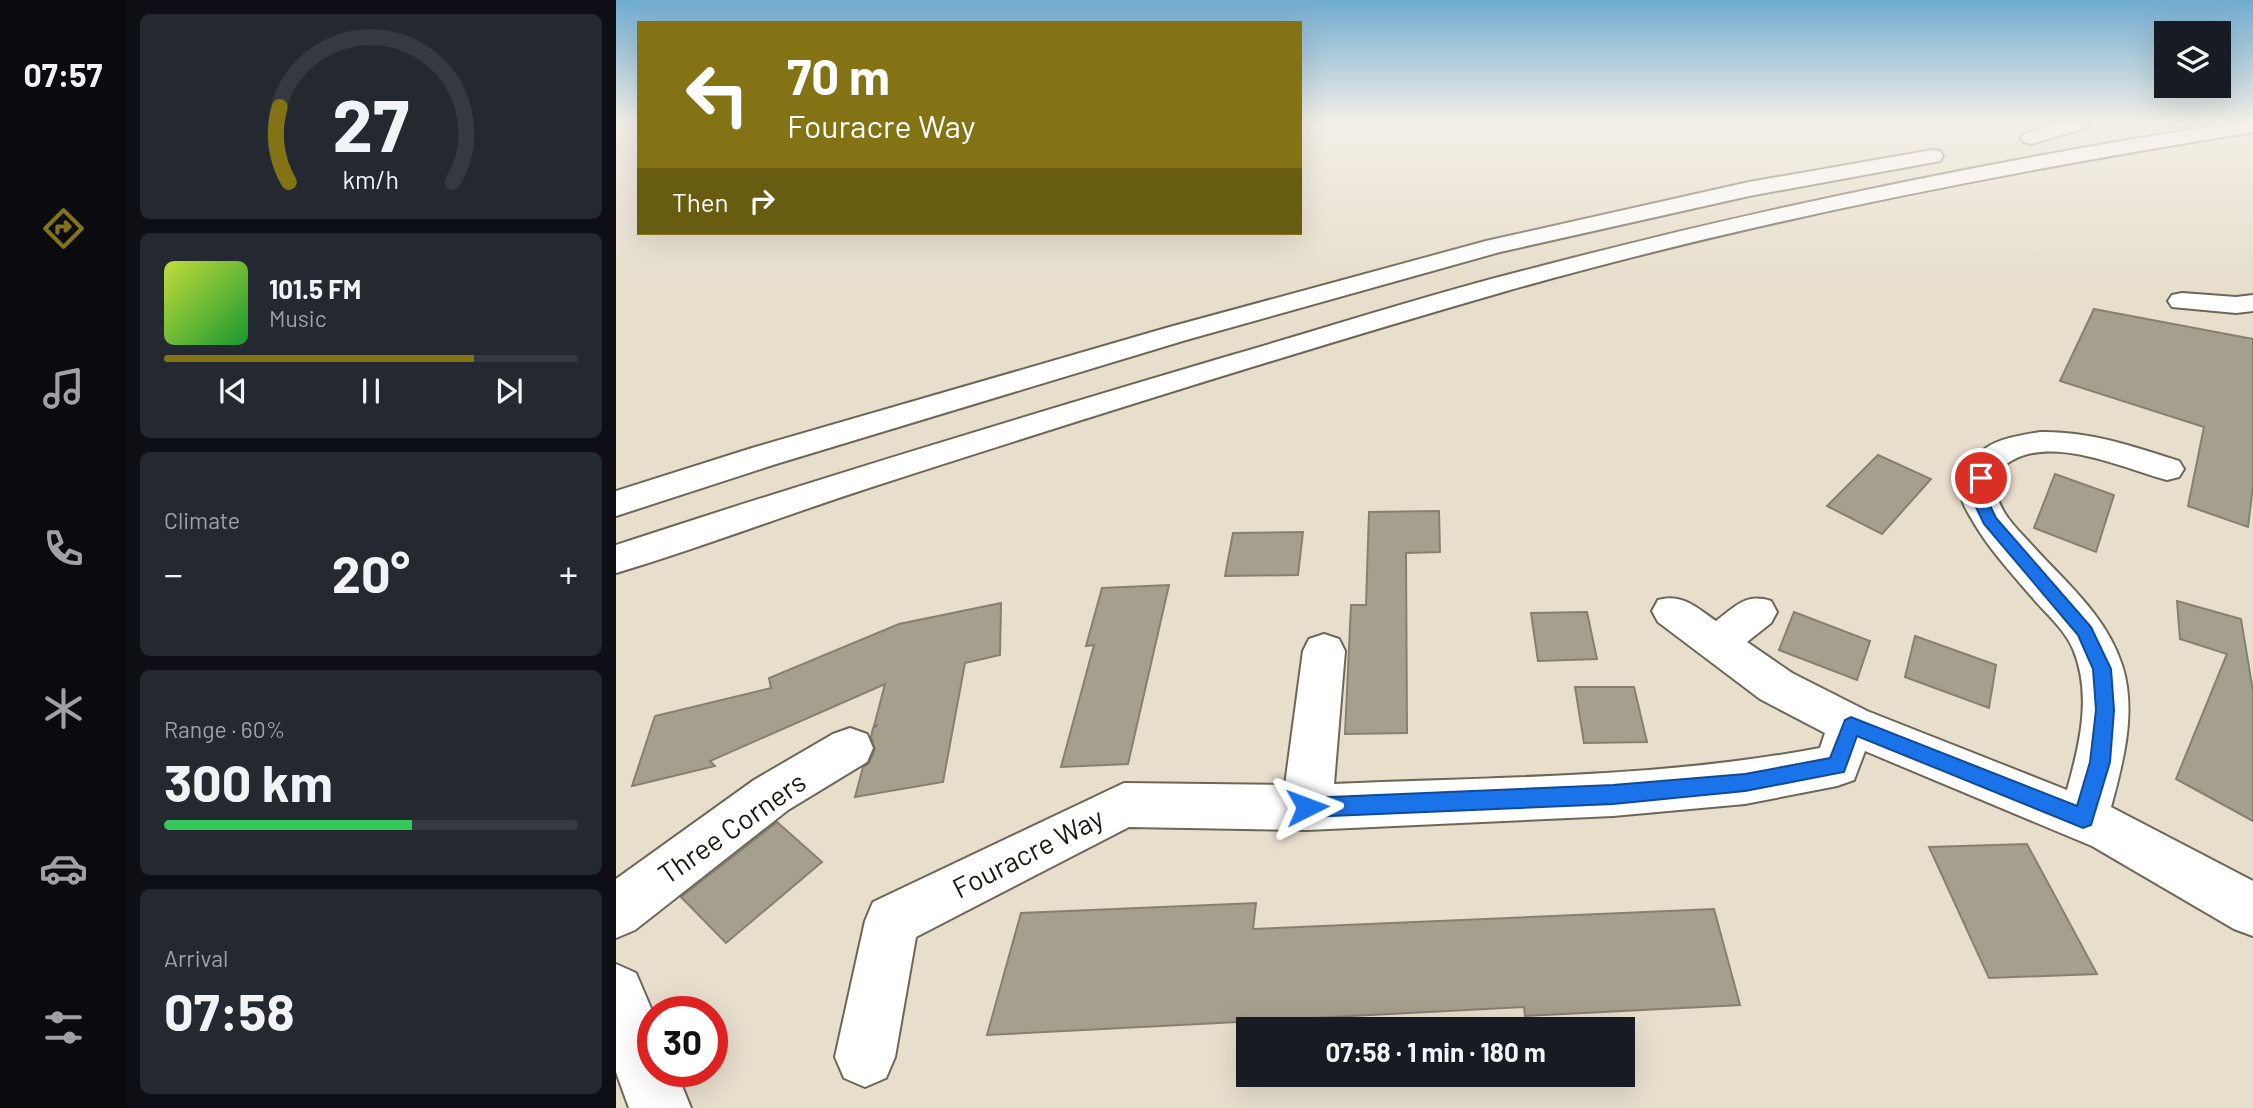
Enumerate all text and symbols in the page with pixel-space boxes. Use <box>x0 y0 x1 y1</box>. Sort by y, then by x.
map controls <box>2154 21 2231 98</box>
button: layers <box>2154 21 2231 98</box>
text: 70 m <box>787 46 890 105</box>
icon: left <box>672 49 763 140</box>
text: 07:57 <box>24 55 102 93</box>
text: 27 <box>333 80 409 168</box>
text: Fouracre Way <box>787 106 975 144</box>
text: km/h <box>343 164 399 194</box>
icon: right <box>743 182 781 220</box>
text: Then <box>672 186 729 217</box>
icon: directions <box>39 204 88 253</box>
text: 101.5 FM <box>269 273 361 304</box>
text: Music <box>269 304 327 332</box>
icon: music <box>39 364 88 413</box>
icon: previous <box>214 372 252 410</box>
icon: pause <box>352 372 390 410</box>
icon: next <box>490 372 528 410</box>
pin <box>1951 448 2011 508</box>
icon: arrive <box>1962 459 2000 497</box>
text: Climate <box>164 506 240 534</box>
icon: phone <box>39 524 88 573</box>
text: 20° <box>332 541 410 603</box>
text: − <box>164 550 183 596</box>
text: + <box>559 550 578 596</box>
icon: climate <box>39 684 88 733</box>
text: Range · 60% <box>164 715 285 743</box>
text: 300 km <box>164 750 333 812</box>
street label: Three Corners <box>651 764 812 891</box>
position arrow <box>1270 770 1344 844</box>
street label: Fouracre Way <box>946 799 1109 905</box>
icon: car <box>39 844 88 893</box>
text: Arrival <box>164 944 228 972</box>
text: 07:58 <box>164 979 295 1041</box>
speed limit sign: 30 <box>637 996 728 1087</box>
icon: filters <box>39 1003 88 1052</box>
text: 07:58 · 1 min · 180 m <box>1325 1036 1546 1067</box>

